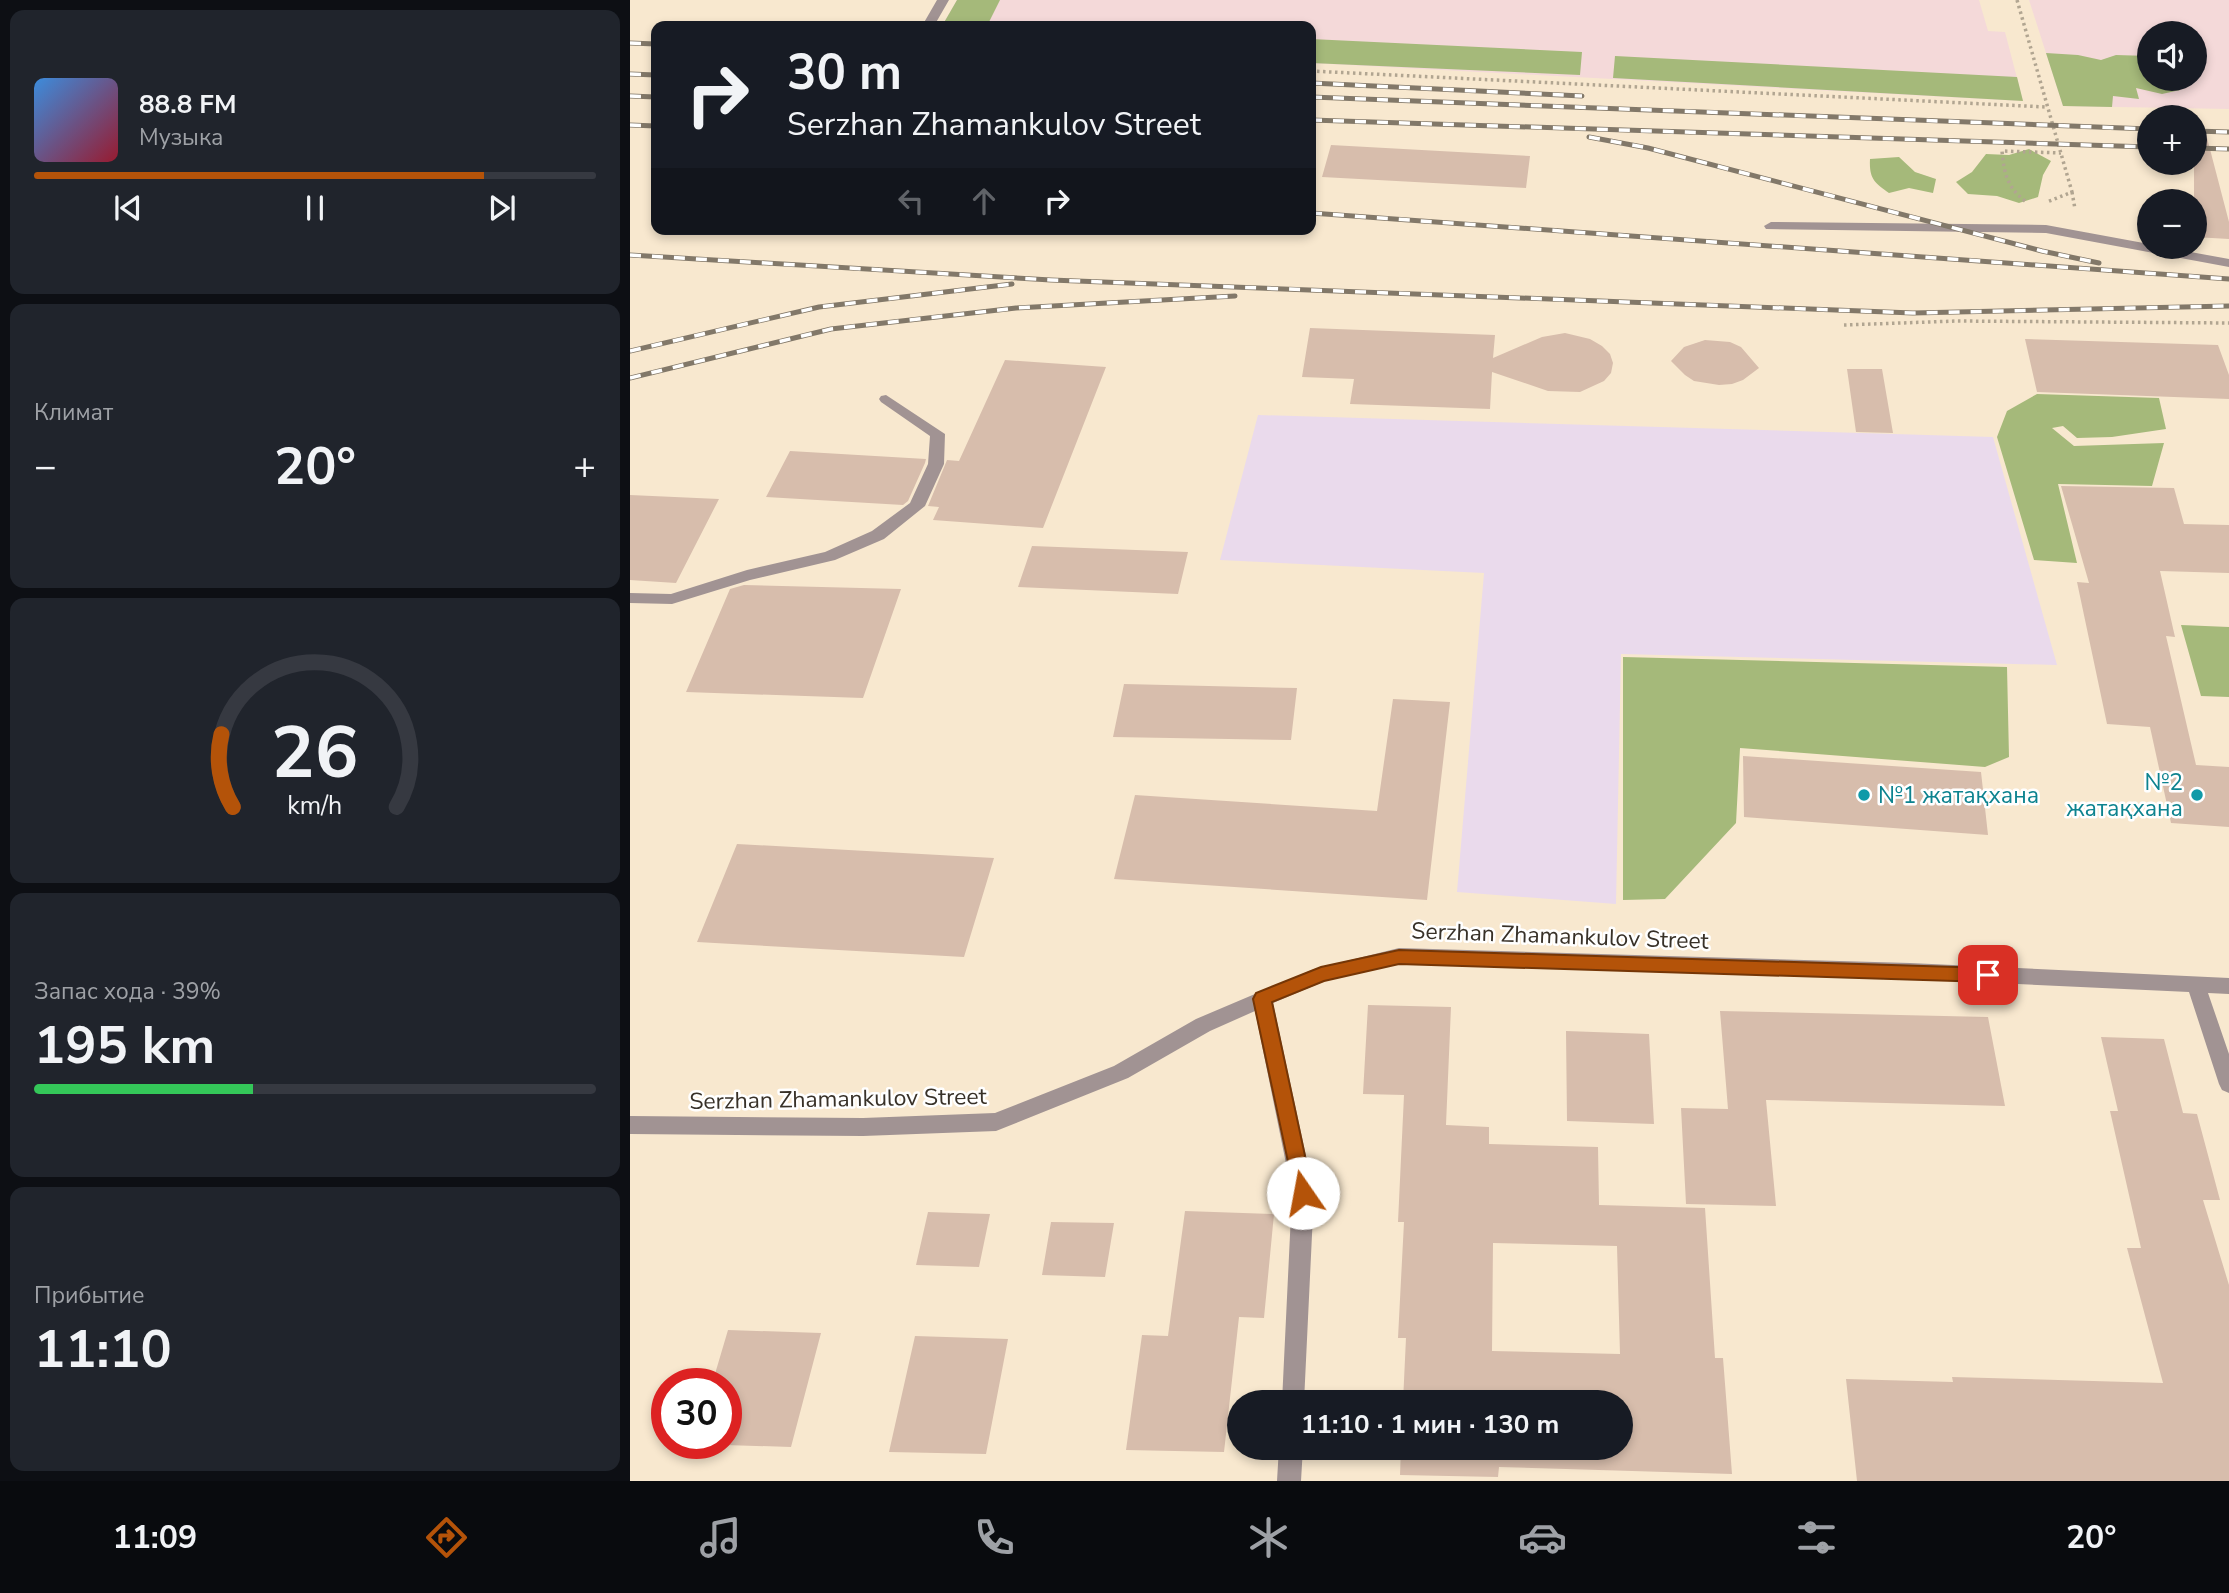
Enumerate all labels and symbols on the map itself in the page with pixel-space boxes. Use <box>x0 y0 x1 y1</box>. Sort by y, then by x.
place label: №2 жатақхана <box>2066 767 2183 824</box>
place label: №1 жатақхана <box>1878 780 2039 811</box>
marker: №1 жатақхана <box>1856 787 1872 803</box>
marker: №2 жатақхана <box>2189 787 2205 803</box>
street label: Serzhan Zhamankulov Street <box>1411 915 1710 957</box>
pin <box>1958 945 2018 1005</box>
street label: Serzhan Zhamankulov Street <box>689 1081 988 1117</box>
position arrow <box>1266 1156 1340 1230</box>
speed limit sign: 30 <box>651 1368 742 1459</box>

